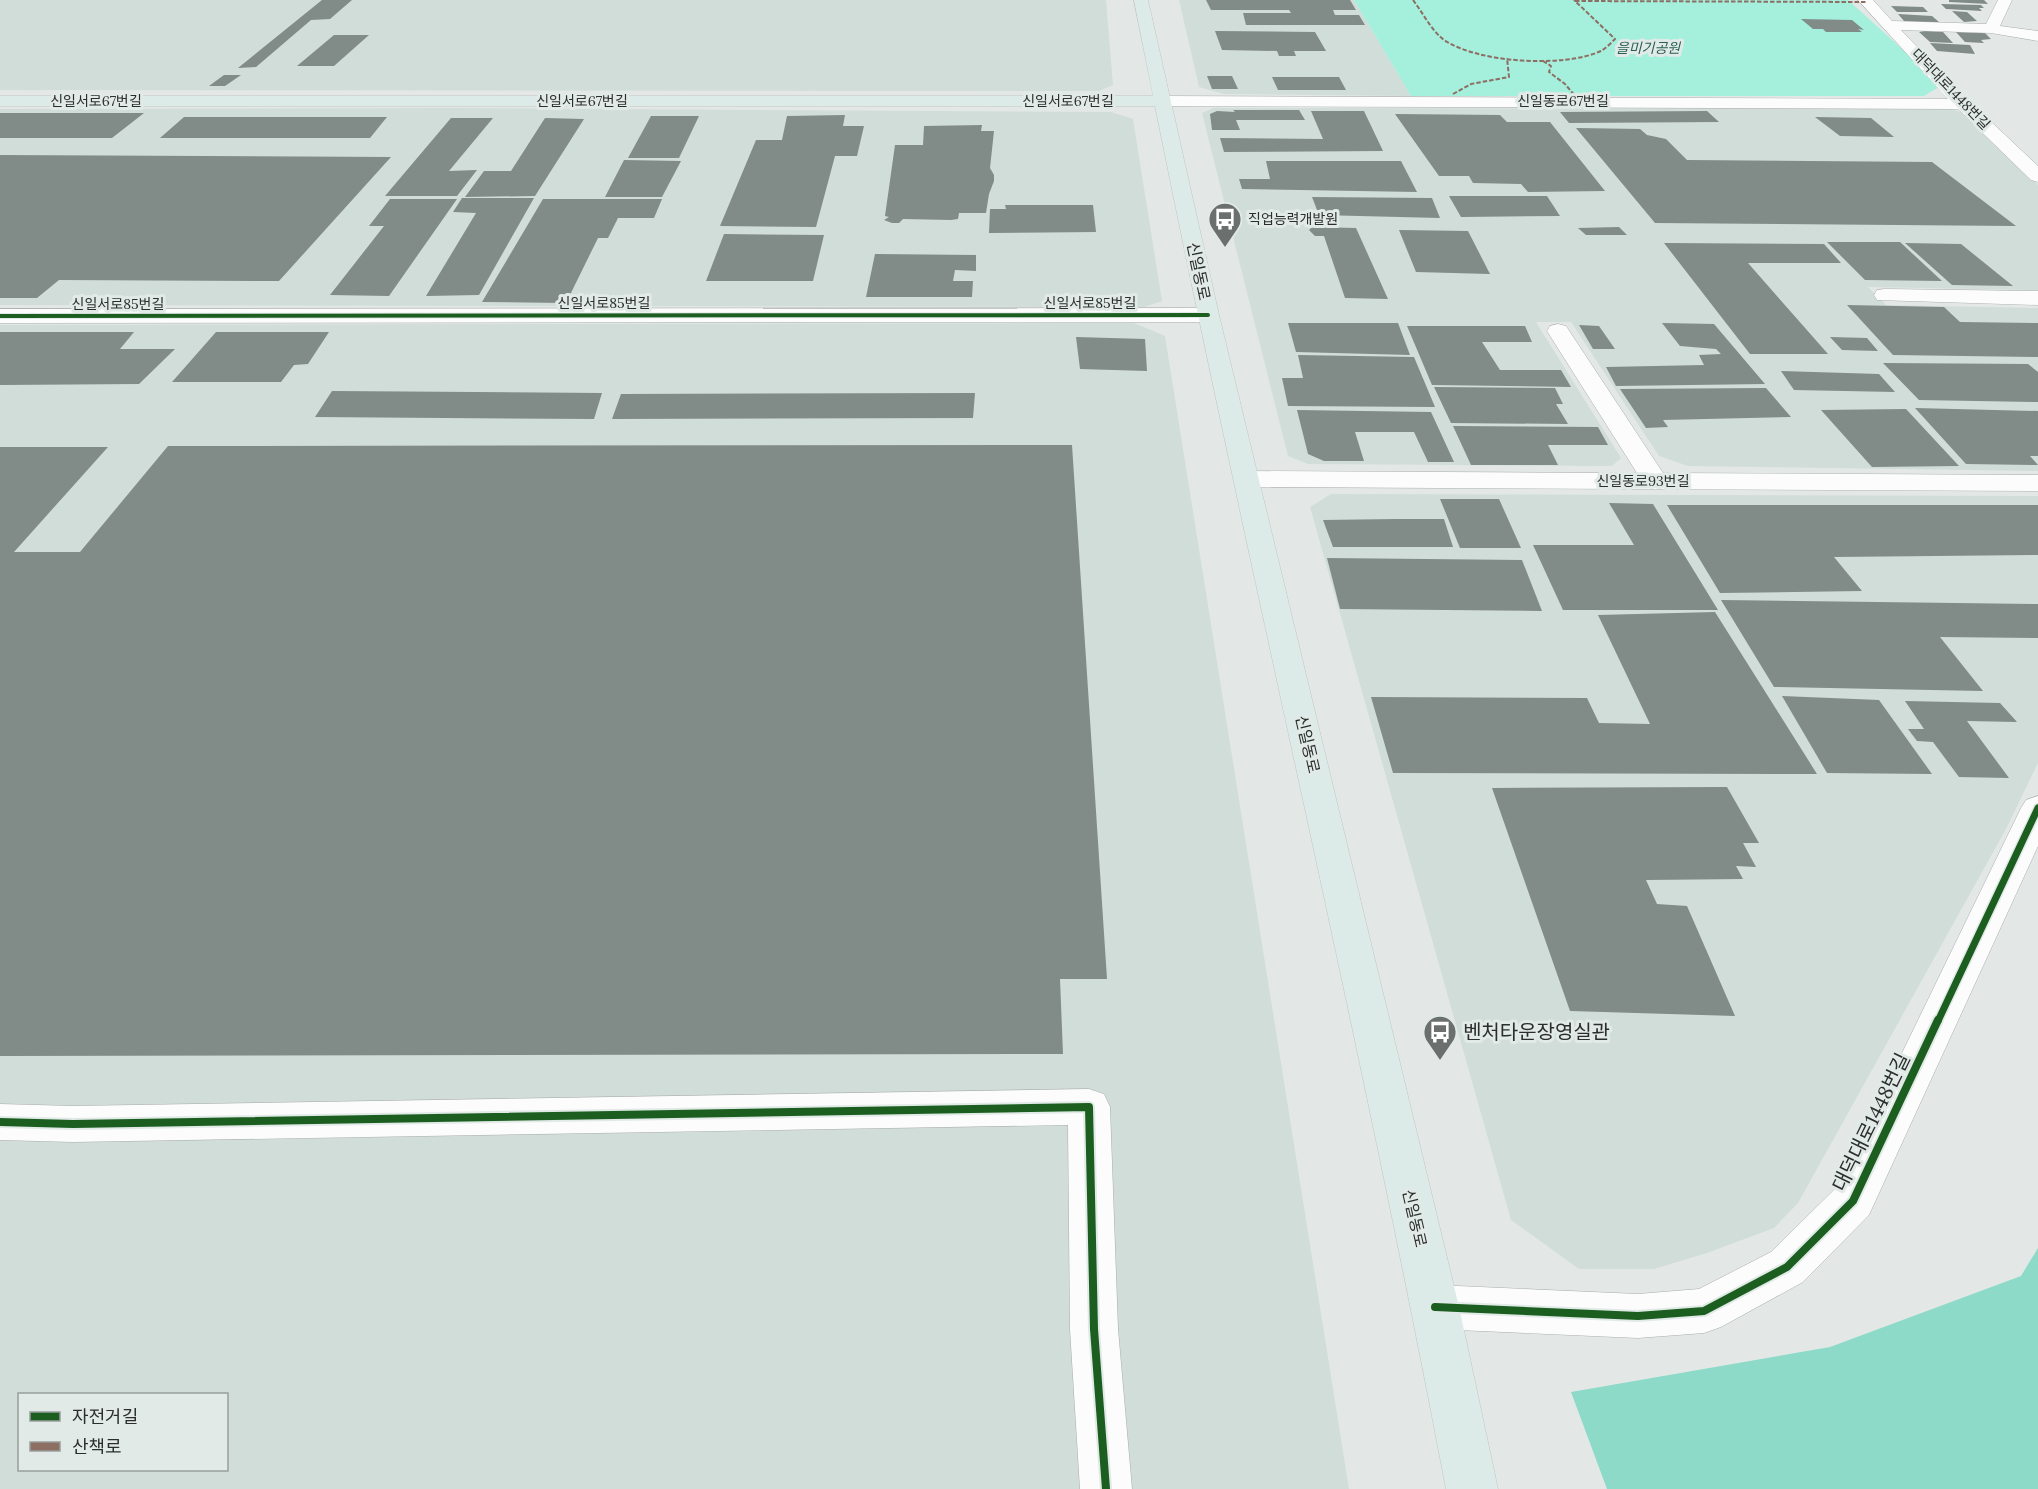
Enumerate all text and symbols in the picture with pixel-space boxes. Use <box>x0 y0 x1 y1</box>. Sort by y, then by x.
park label: 을미기공원 <box>1616 39 1681 57</box>
street label: 대덕대로1448번길 <box>1908 45 1994 133</box>
street label: 신일서로67번길 <box>50 92 142 110</box>
street label: 신일서로67번길 <box>536 92 628 110</box>
street label: 신일서로67번길 <box>1022 92 1114 110</box>
street label: 신일동로67번길 <box>1517 92 1609 110</box>
bus stop icon: 직업능력개발원 <box>1207 201 1243 248</box>
place label: 직업능력개발원 <box>1248 210 1338 228</box>
street label: 신일동로 <box>1183 240 1215 302</box>
street label: 신일서로85번길 <box>558 294 650 312</box>
street label: 신일서로85번길 <box>1044 294 1136 312</box>
street label: 신일서로85번길 <box>72 295 164 313</box>
street label: 신일동로93번길 <box>1596 472 1690 490</box>
street label: 신일동로 <box>1292 713 1324 775</box>
bus stop icon: 벤처타운장영실관 <box>1422 1014 1458 1061</box>
place label: 벤처타운장영실관 <box>1463 1019 1610 1044</box>
street label: 대덕대로1448번길 <box>1826 1049 1915 1195</box>
street label: 신일동로 <box>1399 1187 1431 1249</box>
legend <box>18 1393 228 1471</box>
text: 자전거길 <box>72 1405 138 1428</box>
text: 산책로 <box>72 1435 122 1458</box>

